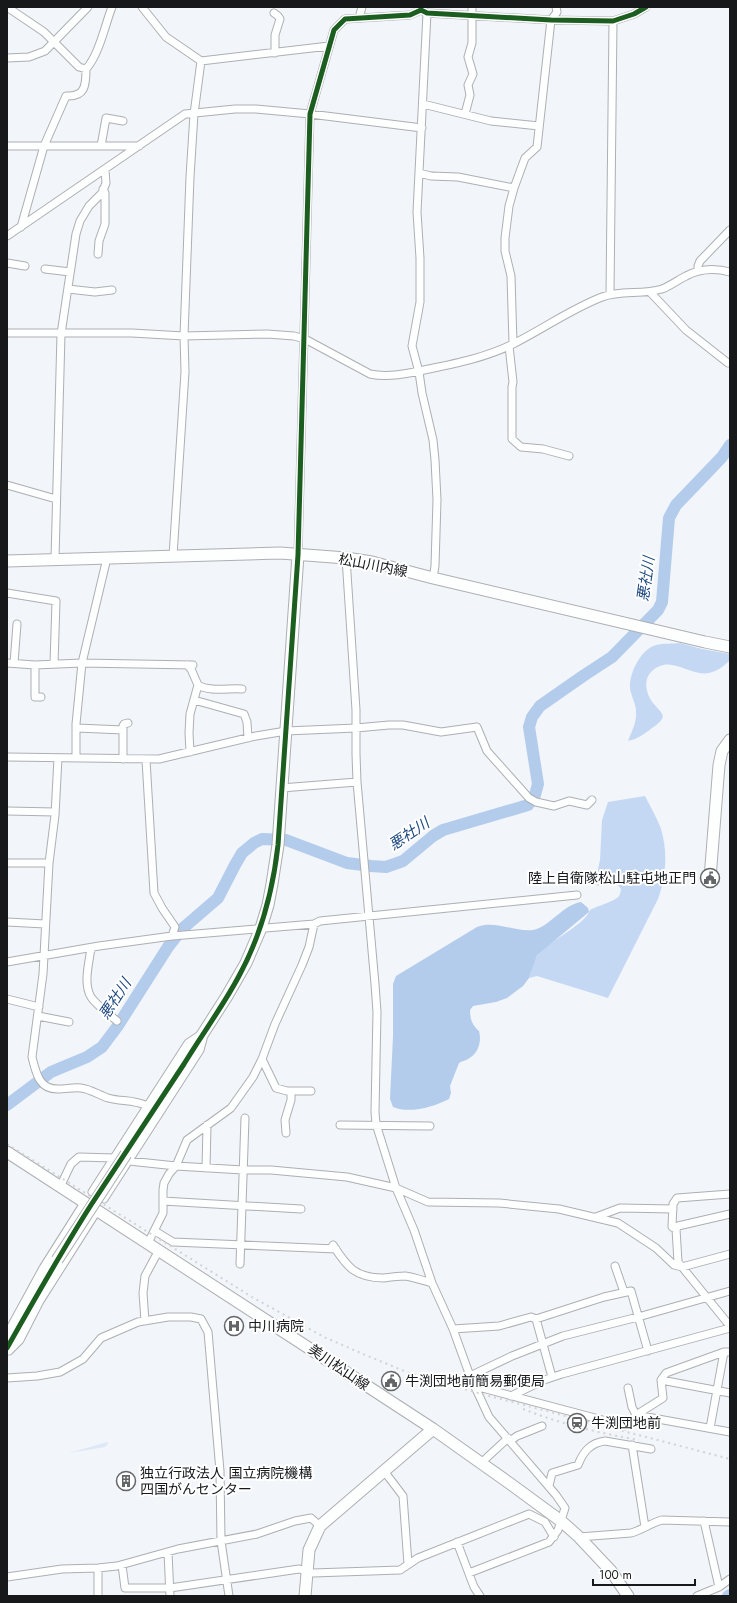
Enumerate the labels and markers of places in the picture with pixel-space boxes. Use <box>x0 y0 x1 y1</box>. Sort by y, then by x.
public building icon: 陸上自衛隊松山駐屯地正門 <box>699 867 721 889</box>
place label: 陸上自衛隊松山駐屯地正門 <box>528 868 696 888</box>
hospital icon: 中川病院 <box>223 1315 245 1337</box>
place label: 中川病院 <box>248 1316 304 1336</box>
public building icon: 牛渕団地前簡易郵便局 <box>380 1370 402 1392</box>
place label: 牛渕団地前簡易郵便局 <box>405 1371 545 1391</box>
station icon: 牛渕団地前 <box>566 1412 588 1434</box>
place label: 牛渕団地前 <box>591 1413 661 1433</box>
place label: 独立行政法人 国立病院機構 四国がんセンター <box>140 1463 312 1499</box>
building icon: 独立行政法人 国立病院機構 四国がんセンター <box>115 1470 137 1492</box>

